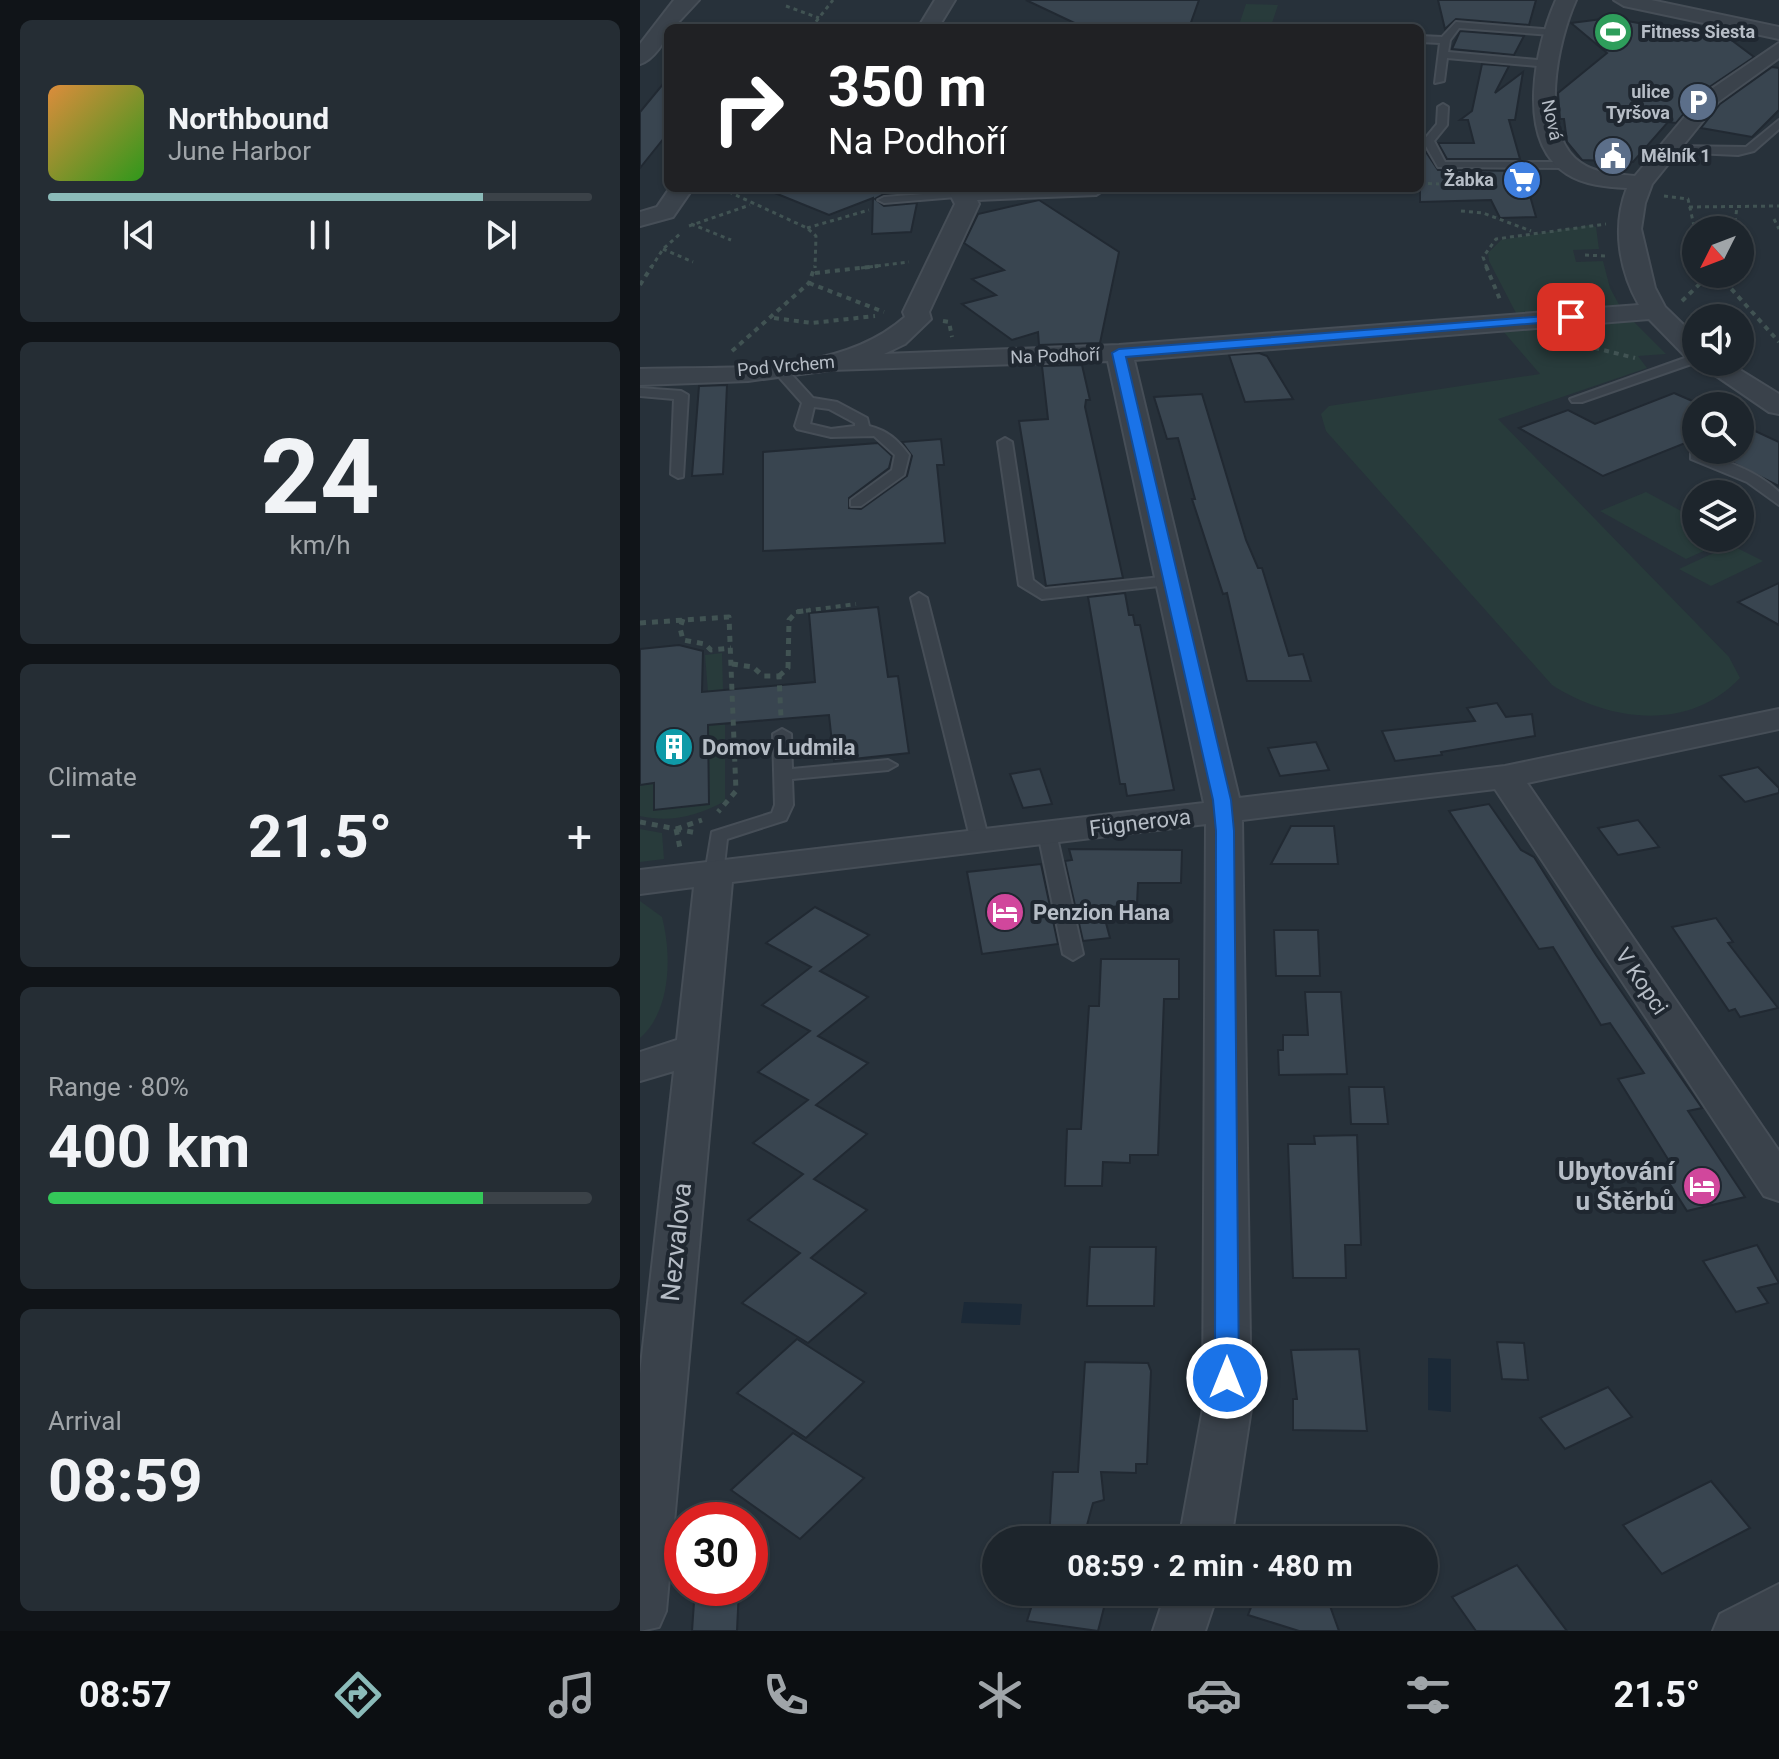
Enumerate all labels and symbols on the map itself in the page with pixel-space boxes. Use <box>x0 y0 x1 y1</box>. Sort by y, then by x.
sports icon: Fitness Siesta <box>1592 11 1634 53</box>
place label: Fitness Siesta <box>1641 21 1755 42</box>
place label: ulice Tyršova <box>1606 81 1670 123</box>
parking icon: ulice Tyršova <box>1677 81 1719 123</box>
street label: Nová <box>1538 97 1567 142</box>
public building icon: Mělník 1 <box>1592 135 1634 177</box>
place label: Mělník 1 <box>1641 145 1711 166</box>
supermarket icon: Žabka <box>1501 159 1543 201</box>
place label: Žabka <box>1444 169 1494 190</box>
north arrow <box>1682 216 1754 288</box>
pin <box>1537 283 1605 351</box>
street label: Na Podhoří <box>1010 343 1101 368</box>
street label: Pod Vrchem <box>736 351 836 380</box>
building icon: Domov Ludmila <box>653 726 695 768</box>
place label: Domov Ludmila <box>702 735 856 760</box>
street label: Fügnerova <box>1088 804 1192 841</box>
hotel icon: Penzion Hana <box>984 891 1026 933</box>
place label: Penzion Hana <box>1033 900 1170 925</box>
street label: V Kopci <box>1610 943 1673 1019</box>
place label: Ubytování u Štěrbů <box>1558 1156 1676 1216</box>
hotel icon: Ubytování u Štěrbů <box>1681 1165 1723 1207</box>
street label: Nezvalova <box>655 1181 697 1303</box>
position arrow <box>1185 1336 1269 1420</box>
speed limit sign: 30 <box>664 1502 768 1606</box>

